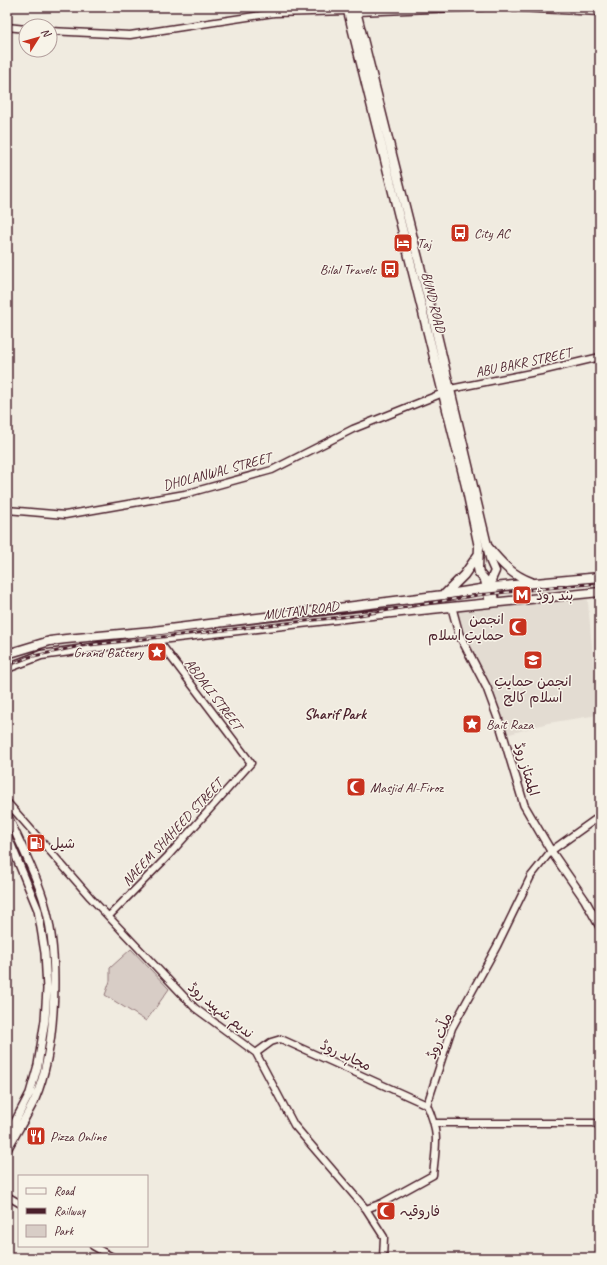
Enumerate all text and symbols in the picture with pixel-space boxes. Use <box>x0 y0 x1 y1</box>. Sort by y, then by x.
north arrow <box>18 18 58 58</box>
text: N <box>38 25 55 41</box>
bus stop icon: City AC <box>449 222 471 244</box>
place label: City AC <box>474 225 512 242</box>
hotel icon: Taj <box>392 232 414 254</box>
place label: Taj <box>417 235 433 252</box>
bus stop icon: Bilal Travels <box>379 258 401 280</box>
place label: Bilal Travels <box>320 261 377 278</box>
street label: BUND ROAD <box>418 270 449 335</box>
street label: ABU BAKR STREET <box>474 343 576 381</box>
street label: DHOLANWAL STREET <box>161 448 276 494</box>
metro station icon: بند روڈ <box>511 584 533 606</box>
place label: بند روڈ <box>536 587 573 604</box>
street label: MULTAN ROAD <box>262 597 342 624</box>
place label: انجمن حمایتِ اسلام <box>428 611 504 646</box>
mosque icon: انجمن حمایتِ اسلام <box>507 616 529 638</box>
place icon: Grand Battery <box>146 641 168 663</box>
place label: Grand Battery <box>73 644 144 661</box>
school or university icon: انجمن حمایتِ اسلام کالج <box>522 649 544 671</box>
street label: ABDALI STREET <box>181 655 248 736</box>
place label: انجمن حمایتِ اسلام کالج <box>494 673 572 708</box>
district label: Sharif Park <box>304 705 367 724</box>
place icon: Bait Raza <box>461 713 483 735</box>
place label: Bait Raza <box>486 716 534 733</box>
street label: الممتاز روڈ <box>510 740 543 798</box>
street label: NAEEM SHAHEED STREET <box>118 773 229 889</box>
mosque icon: Masjid Al-Firoz <box>345 776 367 798</box>
place label: Masjid Al-Firoz <box>370 779 444 796</box>
fuel station icon: شیل <box>25 832 47 854</box>
place label: شیل <box>50 835 75 852</box>
street label: ندیم شہید روڈ <box>183 979 257 1044</box>
street label: ملّت روڈ <box>421 1010 456 1062</box>
street label: مجاہد روڈ <box>317 1036 374 1076</box>
restaurant icon: Pizza Online <box>25 1125 47 1147</box>
place label: Pizza Online <box>50 1128 108 1145</box>
legend <box>18 1175 148 1247</box>
text: Road <box>54 1183 76 1199</box>
mosque icon: فاروقیہ <box>375 1200 397 1222</box>
text: Railway <box>54 1203 86 1219</box>
place label: فاروقیہ <box>400 1203 440 1220</box>
text: Park <box>54 1223 75 1239</box>

